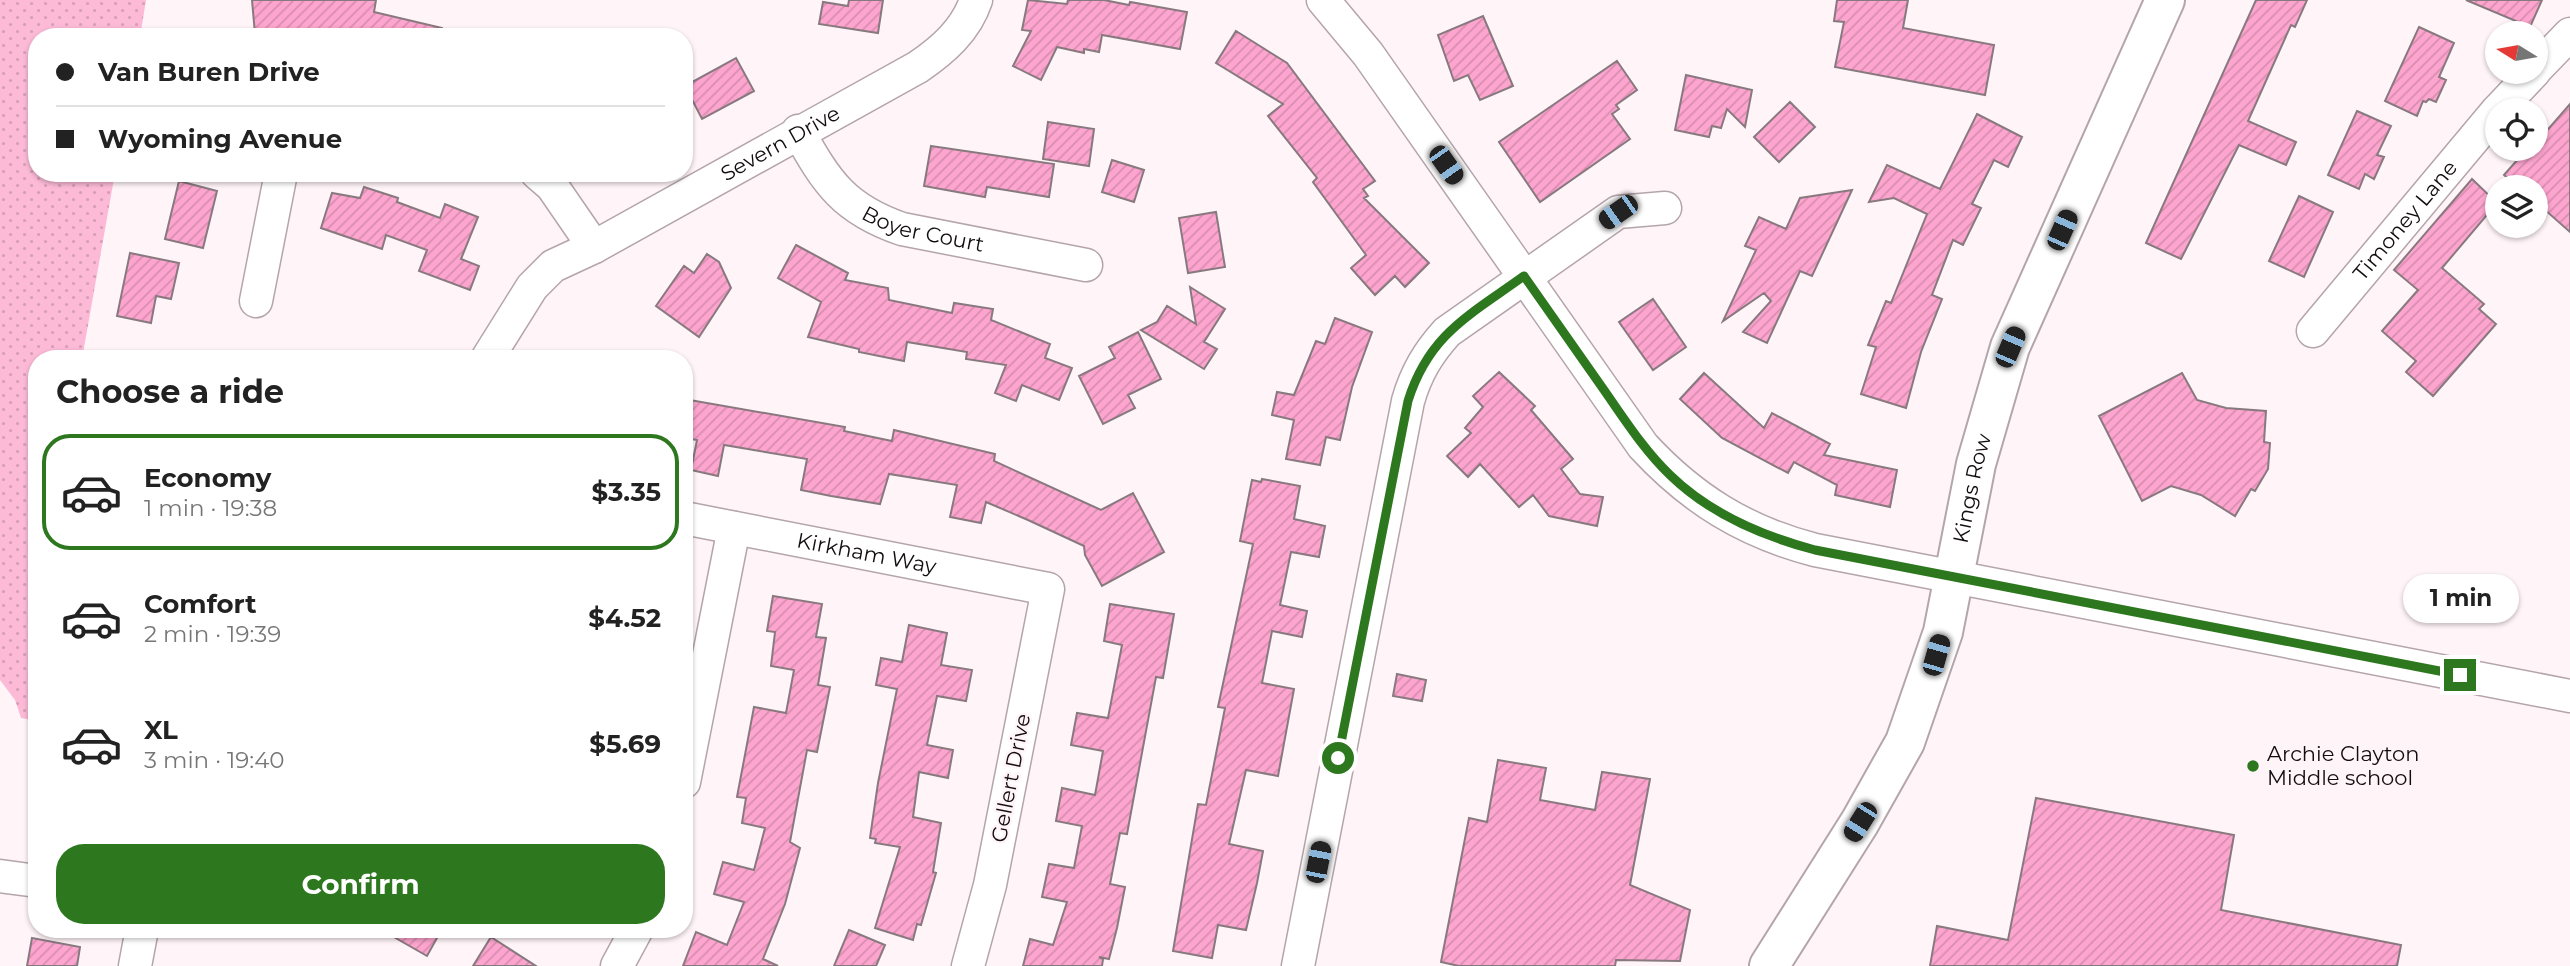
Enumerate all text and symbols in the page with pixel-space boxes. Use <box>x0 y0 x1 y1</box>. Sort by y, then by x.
north arrow <box>2485 21 2548 84</box>
map controls <box>2485 21 2548 238</box>
text: Van Buren Drive <box>98 56 320 88</box>
button: locate <box>2485 98 2548 161</box>
street label: Severn Drive <box>716 100 844 186</box>
text: Wyoming Avenue <box>98 123 342 155</box>
car <box>1426 142 1467 188</box>
street label: Timoney Lane <box>2348 155 2462 285</box>
button: layers <box>2485 175 2548 238</box>
car <box>1595 191 1642 233</box>
street label: Boyer Court <box>858 200 986 257</box>
car <box>2044 207 2081 253</box>
car <box>1993 324 2028 370</box>
text: Choose a ride <box>56 372 284 411</box>
street label: Kings Row <box>1948 430 1996 545</box>
icon: car <box>60 461 123 524</box>
text: Economy <box>144 462 271 494</box>
text: $3.35 <box>591 476 661 508</box>
text: 1 min · 19:38 <box>144 494 277 522</box>
street label: Kirkham Way <box>795 527 939 579</box>
callout: 1 min <box>2402 574 2518 622</box>
text: 1 min <box>2430 584 2492 612</box>
icon: car <box>60 587 123 650</box>
text: Comfort <box>144 588 256 620</box>
text: $4.52 <box>588 602 661 634</box>
text: 2 min · 19:39 <box>144 620 281 648</box>
car <box>1921 632 1952 678</box>
route end <box>2444 659 2476 691</box>
street label: Gellert Drive <box>986 711 1035 844</box>
icon: car <box>60 713 123 776</box>
text: XL <box>144 714 178 746</box>
text: $5.69 <box>589 728 661 760</box>
place label: Archie Clayton Middle school <box>2267 741 2419 790</box>
route start <box>1322 742 1354 774</box>
text: 3 min · 19:40 <box>144 746 285 774</box>
marker: Archie Clayton Middle school <box>2245 758 2261 774</box>
car <box>1840 799 1881 845</box>
car <box>1304 839 1333 885</box>
button: Confirm <box>56 844 665 924</box>

